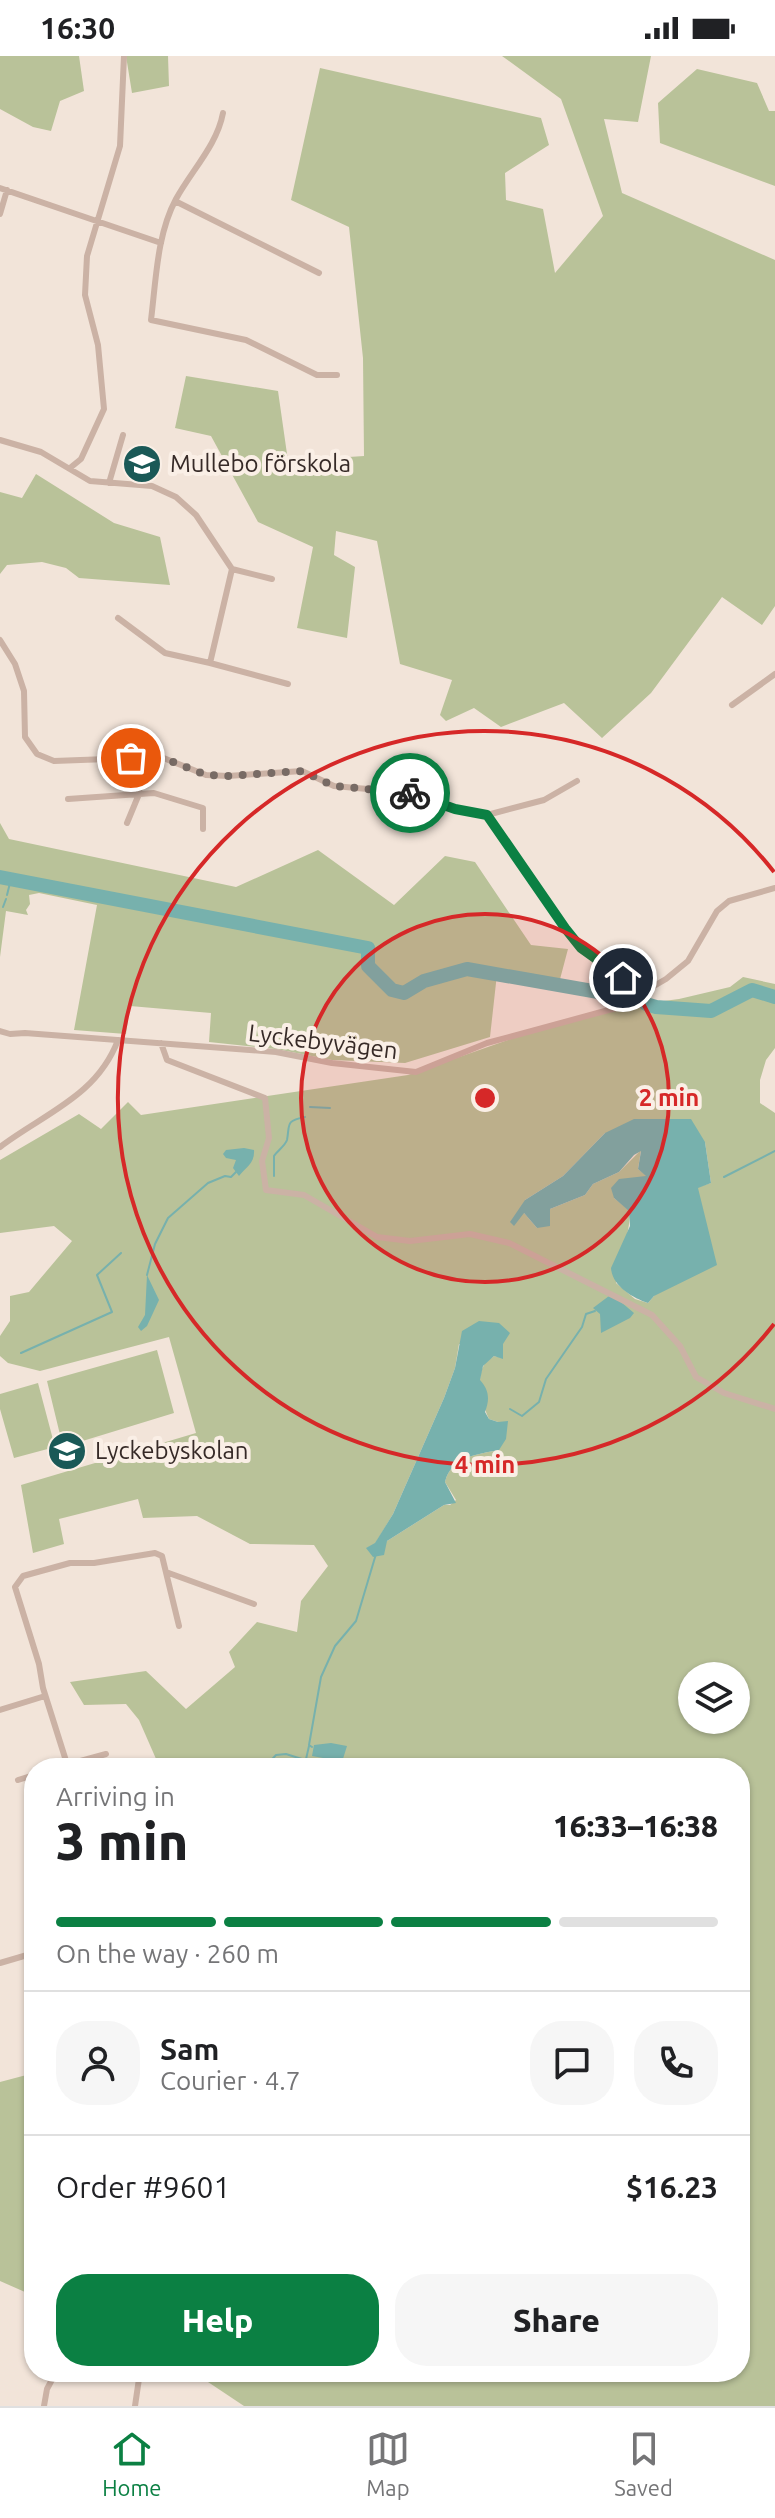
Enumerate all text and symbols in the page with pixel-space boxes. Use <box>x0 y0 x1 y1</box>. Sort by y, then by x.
text: 16:30 <box>40 11 115 45</box>
school or university icon: Mullebo förskola <box>121 443 163 485</box>
place label: Mullebo förskola <box>170 450 351 477</box>
pin <box>97 724 165 792</box>
icon: bag <box>109 736 153 780</box>
courier <box>370 753 450 833</box>
icon: bike <box>388 771 432 815</box>
pin <box>589 944 657 1012</box>
icon: home <box>601 956 645 1000</box>
street label: Lyckebyvägen <box>247 1019 399 1064</box>
centre of rings <box>471 1084 499 1112</box>
text: 2 min <box>639 1084 699 1111</box>
school or university icon: Lyckebyskolan <box>46 1430 88 1472</box>
place label: Lyckebyskolan <box>95 1437 249 1464</box>
text: 4 min <box>455 1451 515 1478</box>
map controls <box>678 1662 750 1734</box>
button: layers <box>678 1662 750 1734</box>
text: Arriving in <box>56 1782 175 1811</box>
text: 16:33–16:38 <box>553 1809 718 1843</box>
text: 3 min <box>56 1812 188 1870</box>
text: On the way · 260 m <box>56 1939 279 1968</box>
button: person <box>56 2021 140 2105</box>
button: chat <box>530 2021 614 2105</box>
button: phone <box>634 2021 718 2105</box>
text: Sam <box>160 2032 219 2066</box>
text: Courier · 4.7 <box>160 2066 300 2095</box>
text: Order #9601 <box>56 2170 230 2204</box>
text: $16.23 <box>626 2170 718 2204</box>
button: Help <box>56 2274 379 2366</box>
button: Share <box>395 2274 718 2366</box>
tab: Home <box>102 2427 162 2500</box>
tab: Map <box>366 2427 410 2500</box>
tab: Saved <box>614 2427 673 2500</box>

